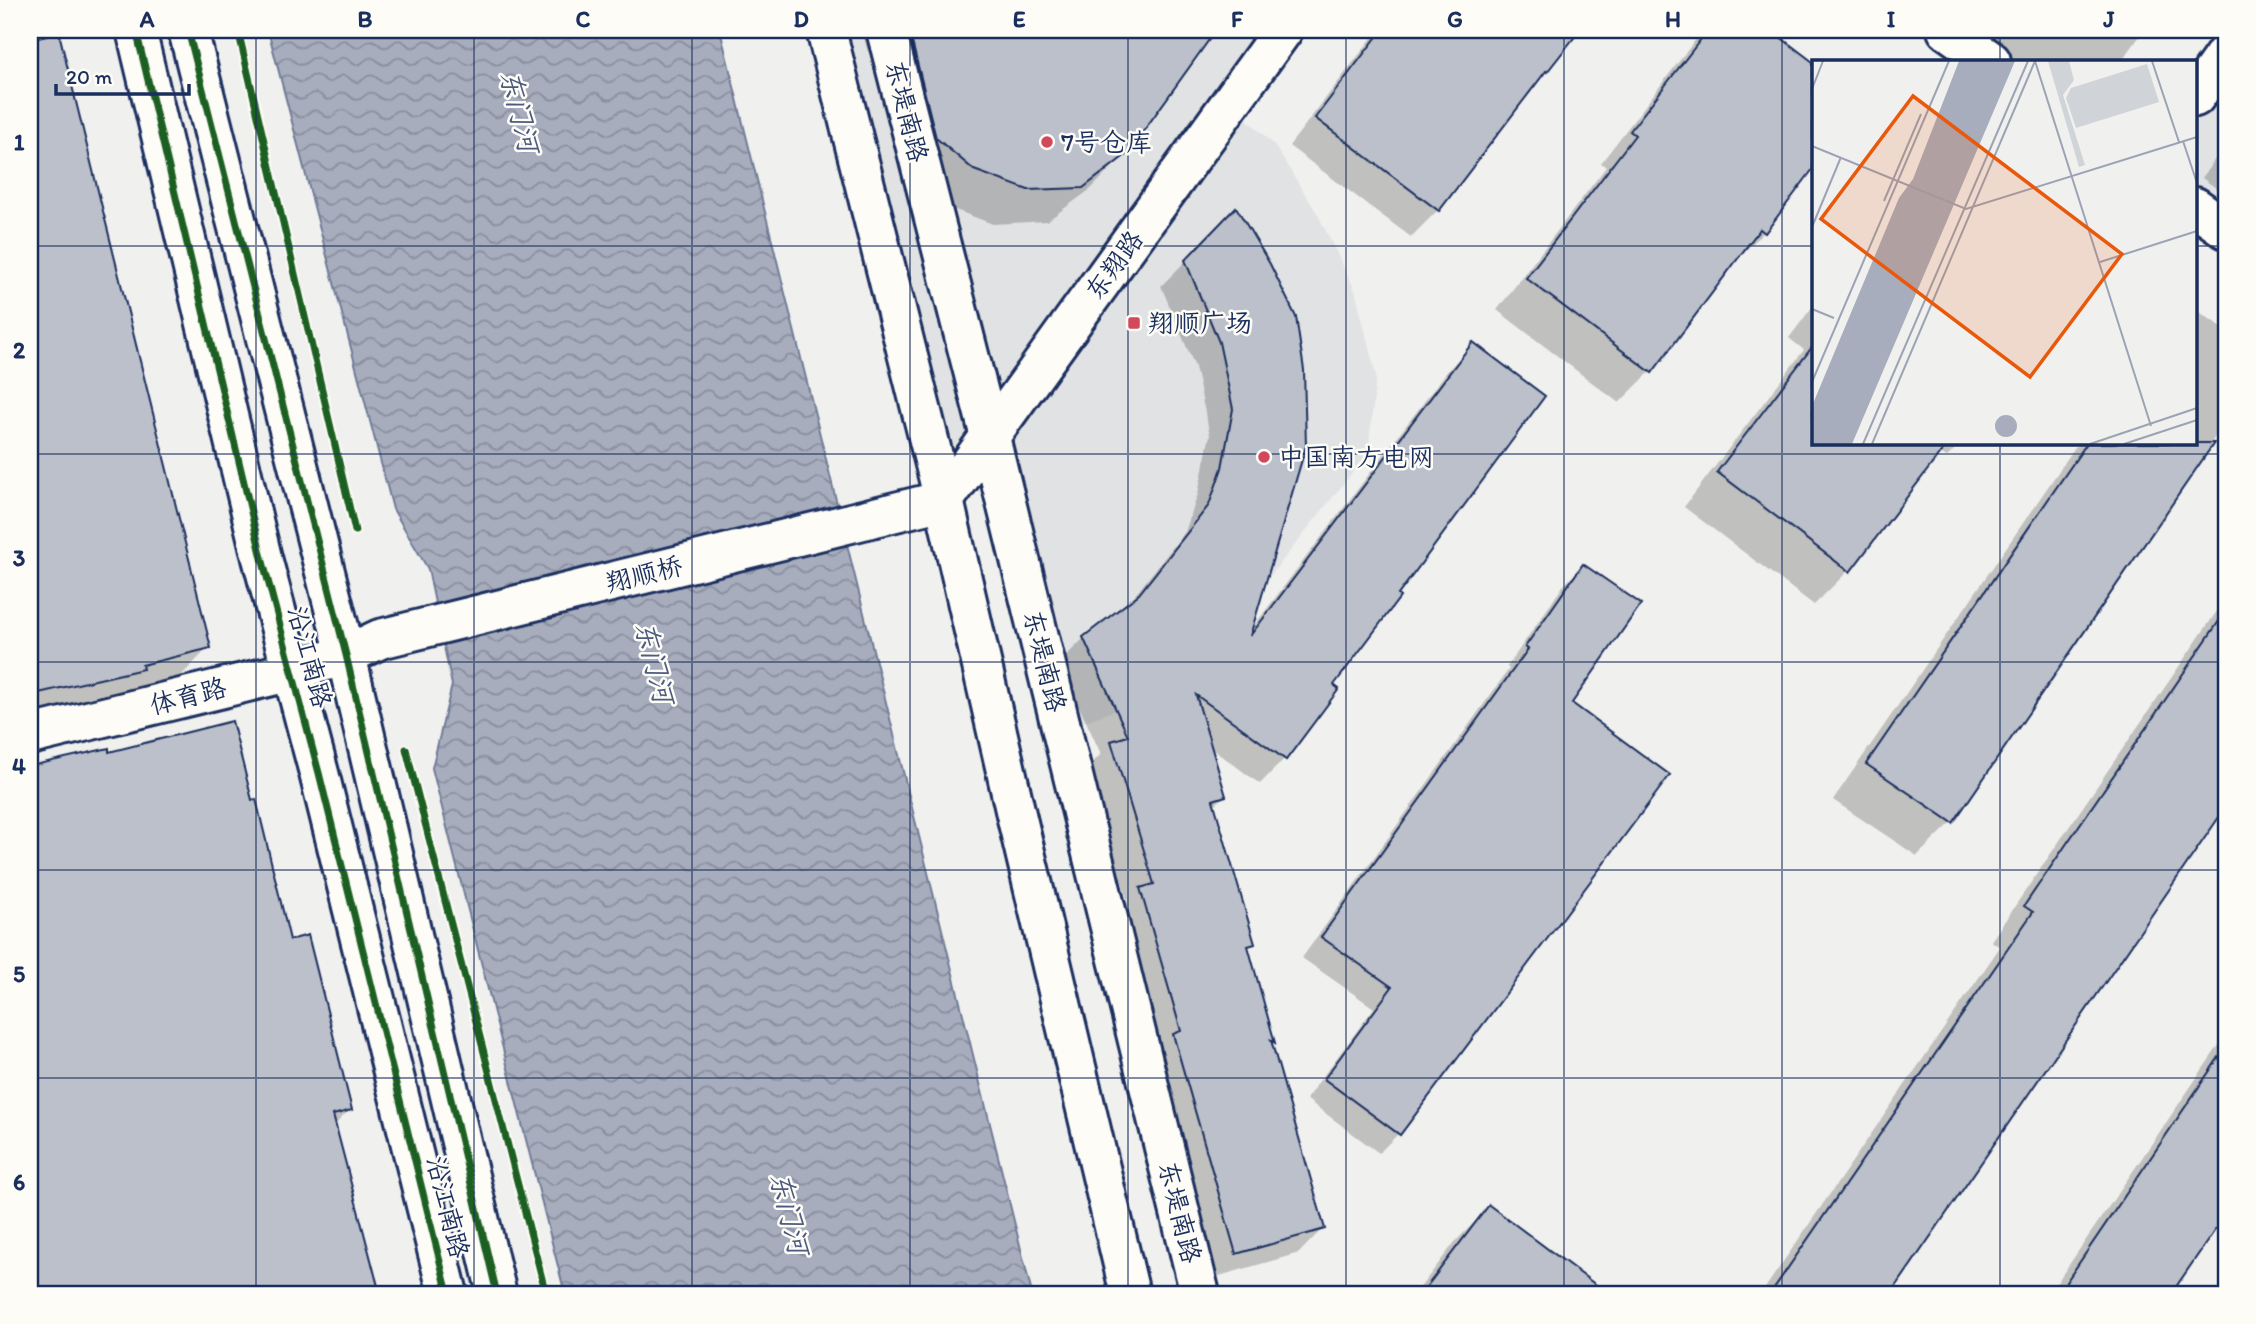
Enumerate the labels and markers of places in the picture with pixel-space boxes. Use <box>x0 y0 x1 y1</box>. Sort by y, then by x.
place label: 7号仓库 <box>1061 126 1152 158</box>
marker: 7号仓库 <box>1039 134 1055 150</box>
place label: 翔顺广场 <box>1148 307 1252 339</box>
marker: 翔顺广场 <box>1126 315 1142 331</box>
place label: 中国南方电网 <box>1278 441 1434 473</box>
marker: 中国南方电网 <box>1256 449 1272 465</box>

